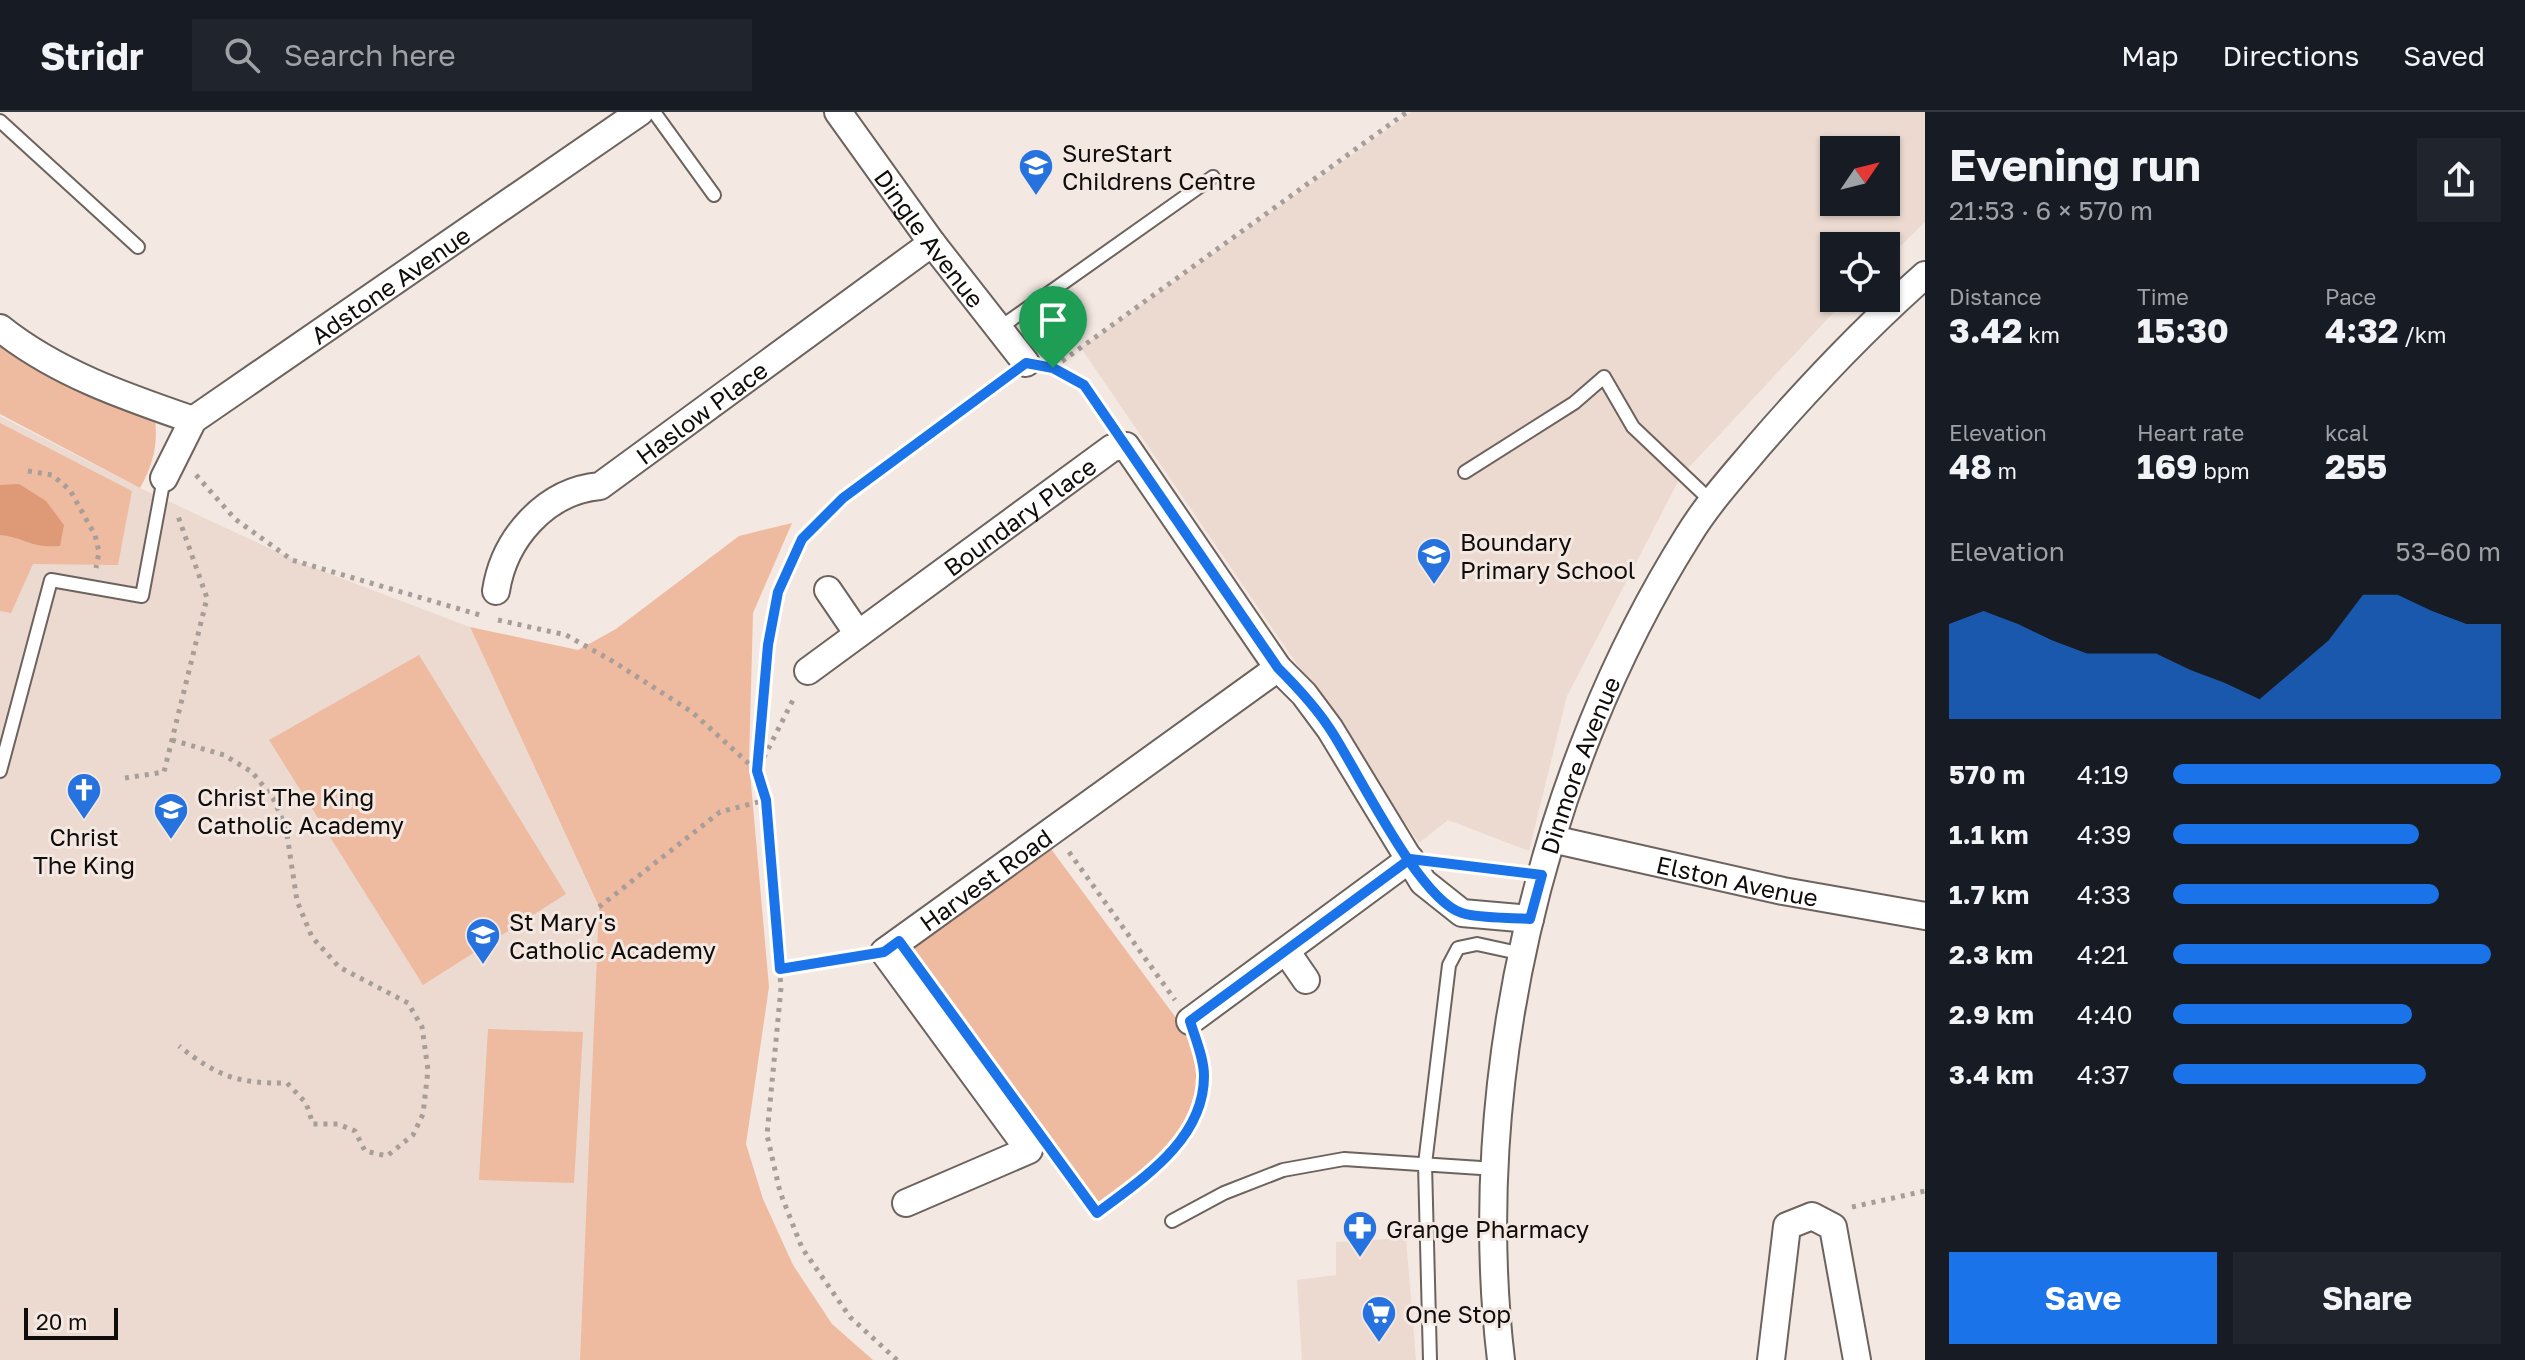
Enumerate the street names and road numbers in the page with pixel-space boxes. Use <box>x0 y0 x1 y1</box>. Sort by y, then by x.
street label: Dingle Avenue <box>869 163 991 313</box>
street label: Adstone Avenue <box>305 219 475 349</box>
street label: Haslow Place <box>630 354 772 470</box>
street label: Boundary Place <box>937 451 1101 581</box>
street label: Dinmore Avenue <box>1533 672 1625 857</box>
street label: Harvest Road <box>913 822 1057 936</box>
street label: Elston Avenue <box>1654 849 1820 911</box>

